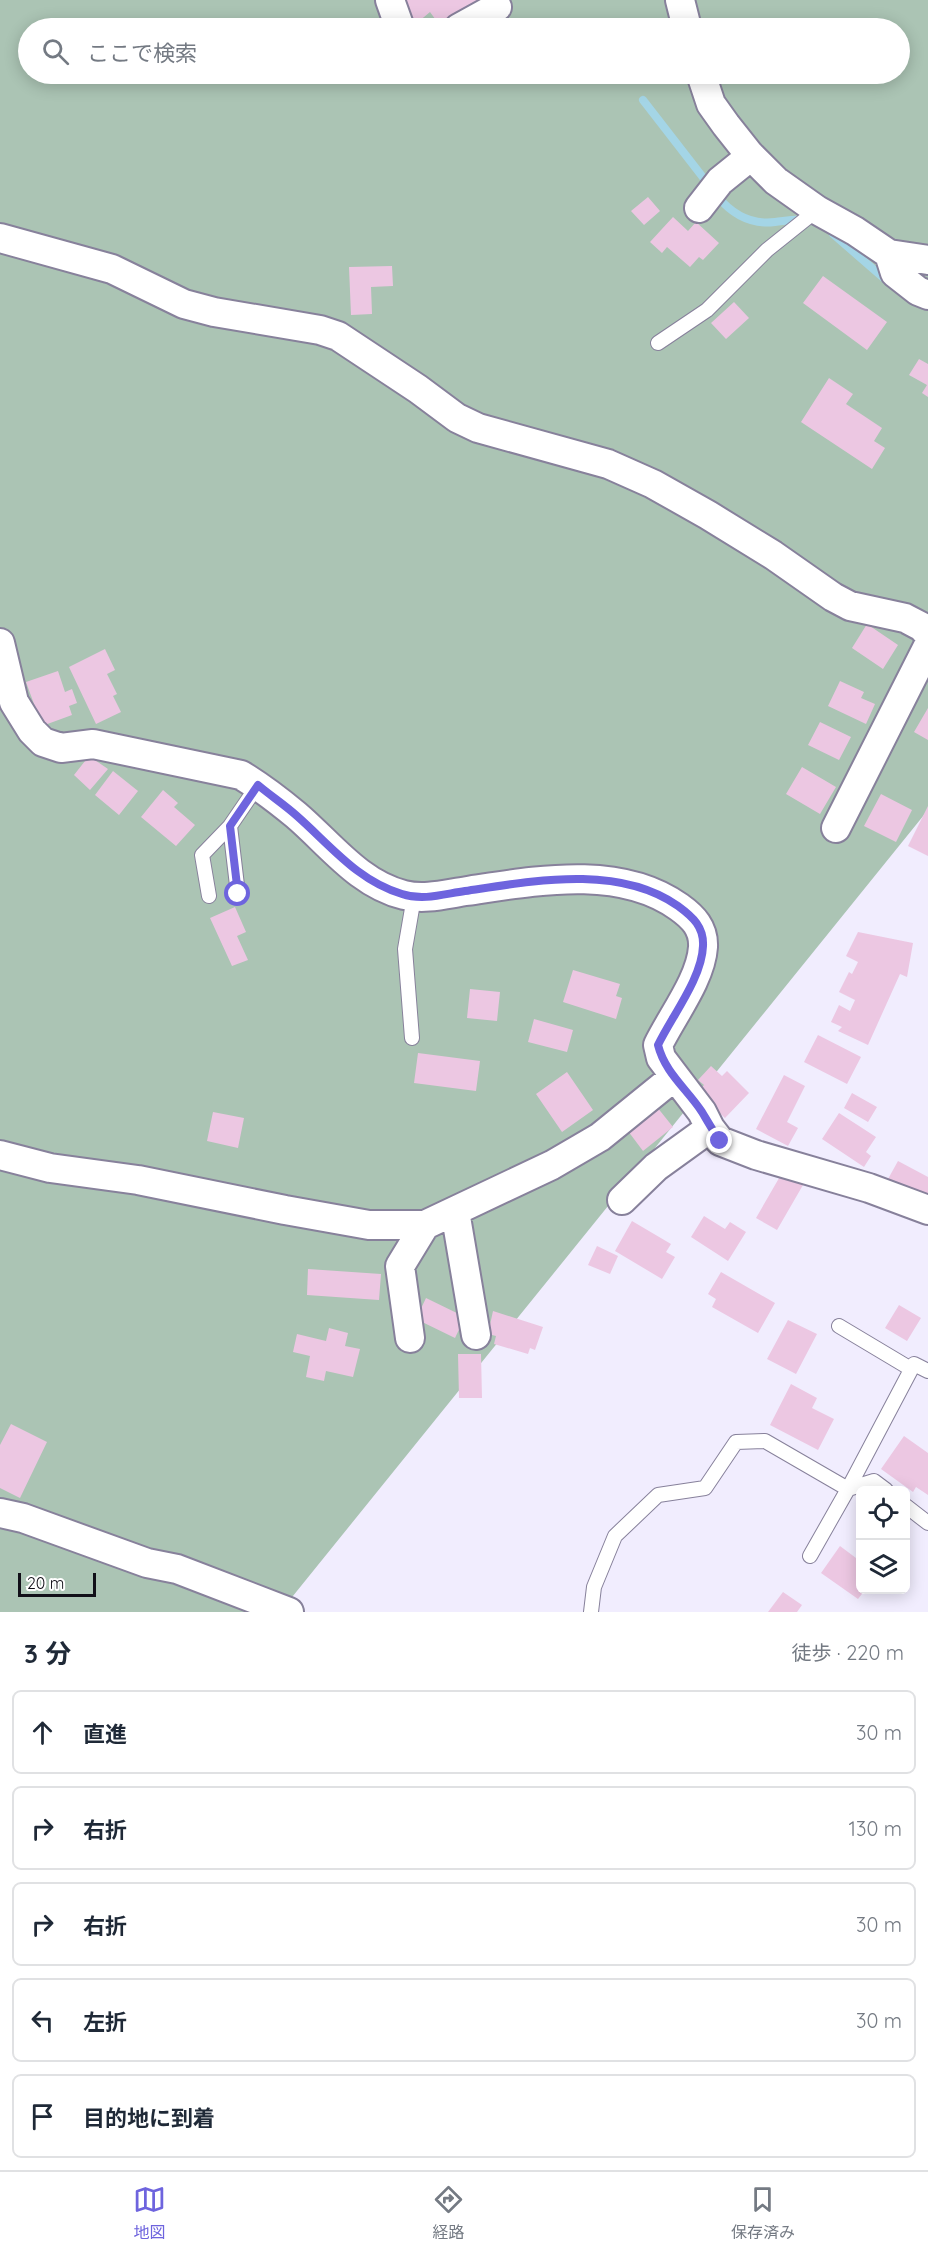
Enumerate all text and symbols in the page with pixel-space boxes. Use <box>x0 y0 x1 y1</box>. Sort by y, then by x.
search box <box>18 18 910 84</box>
icon: search <box>39 35 72 68</box>
text: ここで検索 <box>87 39 197 67</box>
route start <box>224 880 250 906</box>
route end <box>706 1127 732 1153</box>
map controls <box>856 1486 910 1594</box>
button: locate <box>856 1486 910 1540</box>
button: layers <box>856 1540 910 1594</box>
scale bar <box>18 1570 96 1598</box>
text: 20 m <box>27 1573 64 1593</box>
text: 3 分 <box>24 1637 71 1670</box>
text: 徒歩 · 220 m <box>791 1640 904 1665</box>
icon: ahead <box>26 1716 59 1749</box>
text: 直進 <box>83 1720 127 1748</box>
text: 30 m <box>856 1720 902 1745</box>
icon: right <box>26 1812 59 1845</box>
text: 右折 <box>83 1816 127 1844</box>
text: 130 m <box>849 1816 902 1841</box>
icon: right <box>26 1908 59 1941</box>
text: 右折 <box>83 1912 127 1940</box>
text: 30 m <box>856 1912 902 1937</box>
icon: left <box>26 2004 59 2037</box>
text: 左折 <box>83 2008 127 2036</box>
text: 30 m <box>856 2008 902 2033</box>
icon: arrive <box>26 2100 59 2133</box>
text: 目的地に到着 <box>83 2104 215 2132</box>
tab: 地図 <box>133 2183 166 2243</box>
tab: 経路 <box>432 2183 465 2243</box>
tab: 保存済み <box>731 2183 795 2243</box>

